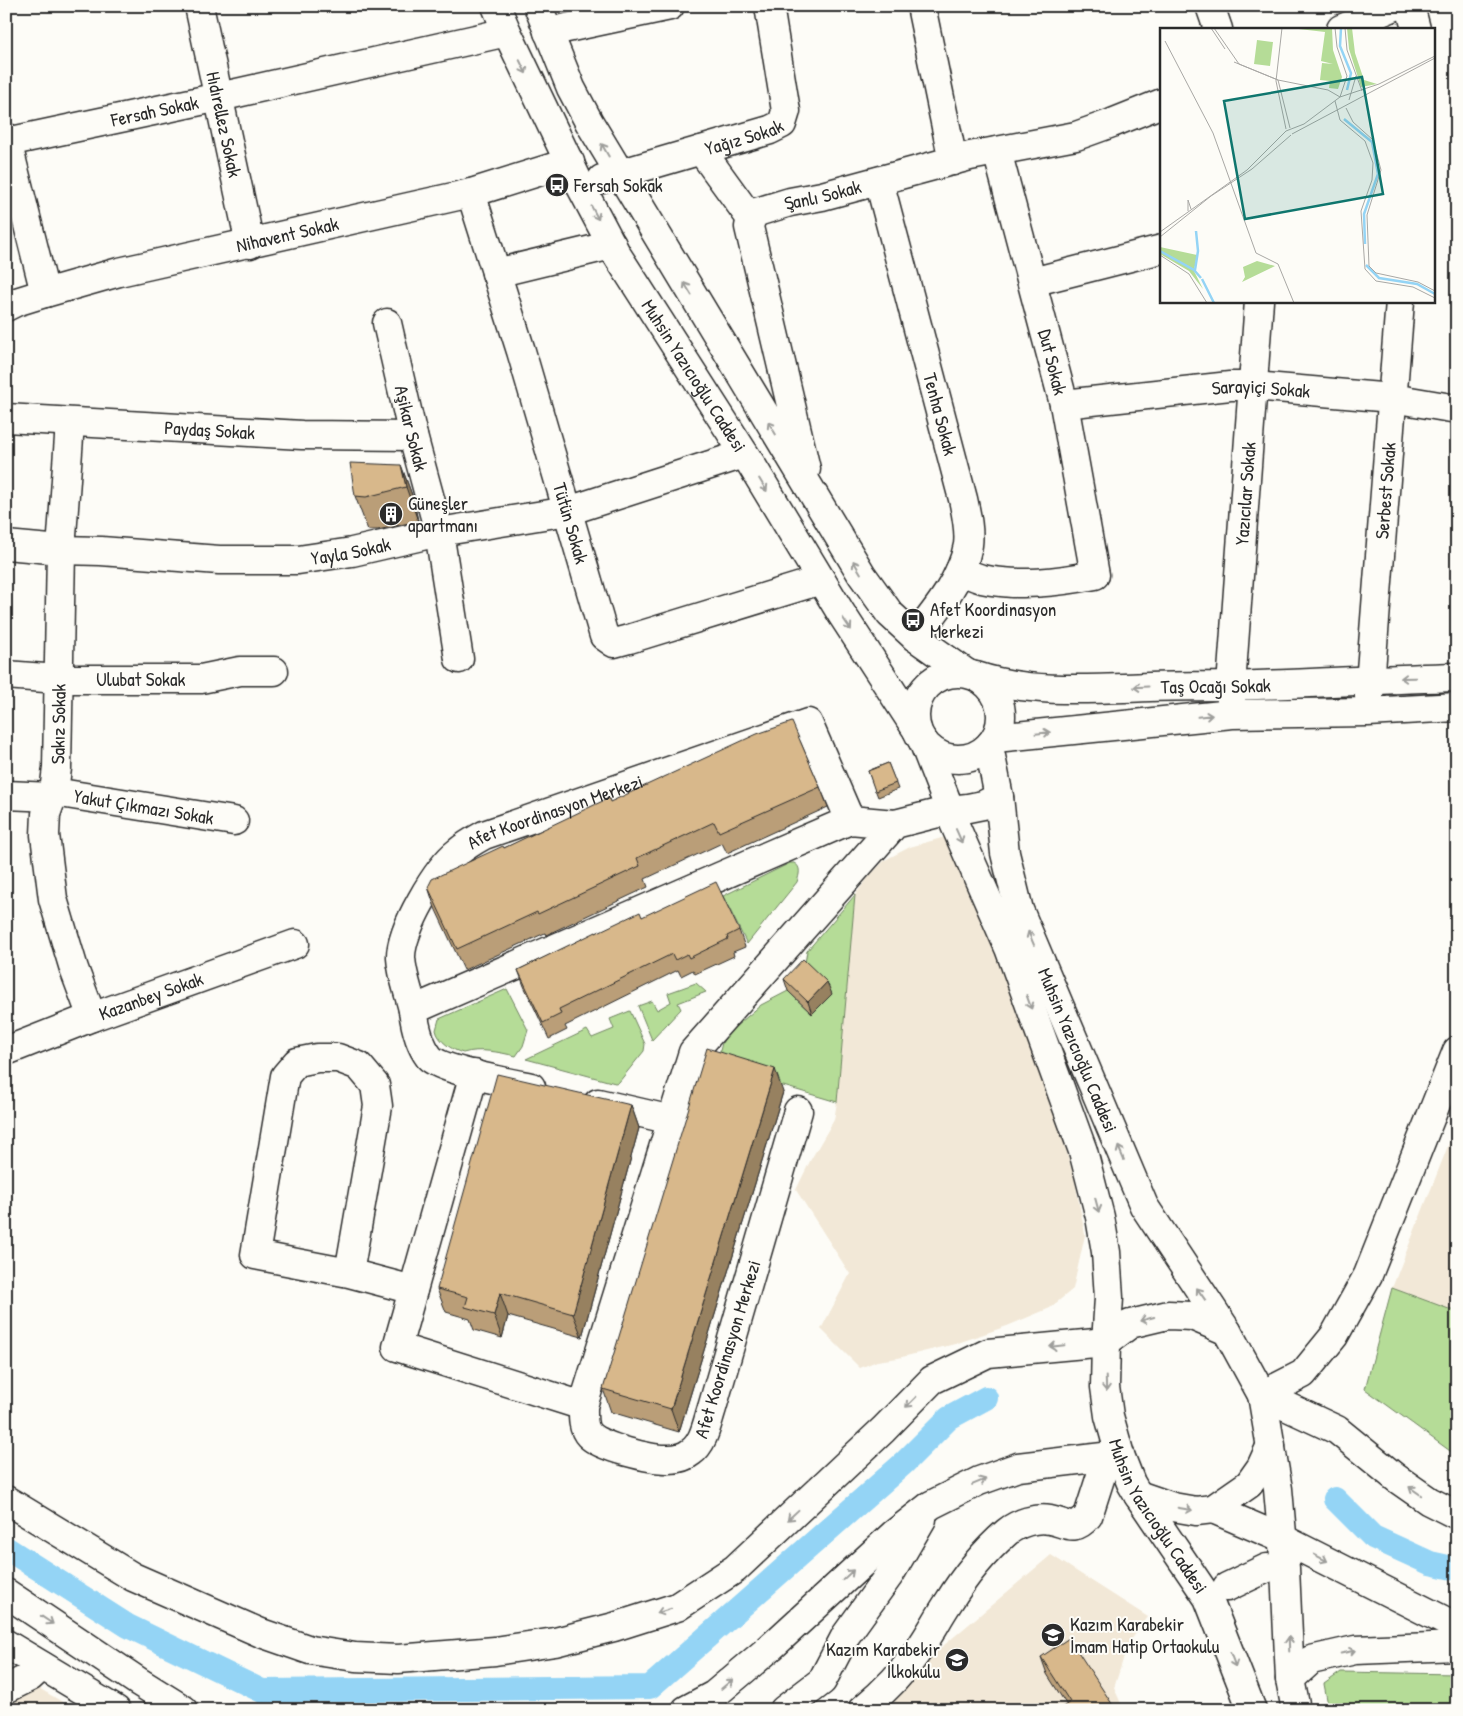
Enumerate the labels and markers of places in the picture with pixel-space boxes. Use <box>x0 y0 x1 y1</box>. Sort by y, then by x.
bus stop icon: Fersah Sokak <box>544 172 570 198</box>
place label: Fersah Sokak <box>573 172 663 198</box>
place label: Güneşler apartmanı <box>408 490 478 538</box>
building icon: Güneşler apartmanı <box>378 501 404 527</box>
place label: Afet Koordinasyon Merkezi <box>930 596 1056 644</box>
bus stop icon: Afet Koordinasyon Merkezi <box>900 607 926 633</box>
place label: Kazım Karabekir İmam Hatip Ortaokulu <box>1070 1611 1220 1659</box>
school or university icon: Kazım Karabekir İmam Hatip Ortaokulu <box>1040 1622 1066 1648</box>
place label: Kazım Karabekir İlkokulu <box>826 1636 941 1684</box>
school or university icon: Kazım Karabekir İlkokulu <box>944 1647 970 1673</box>

